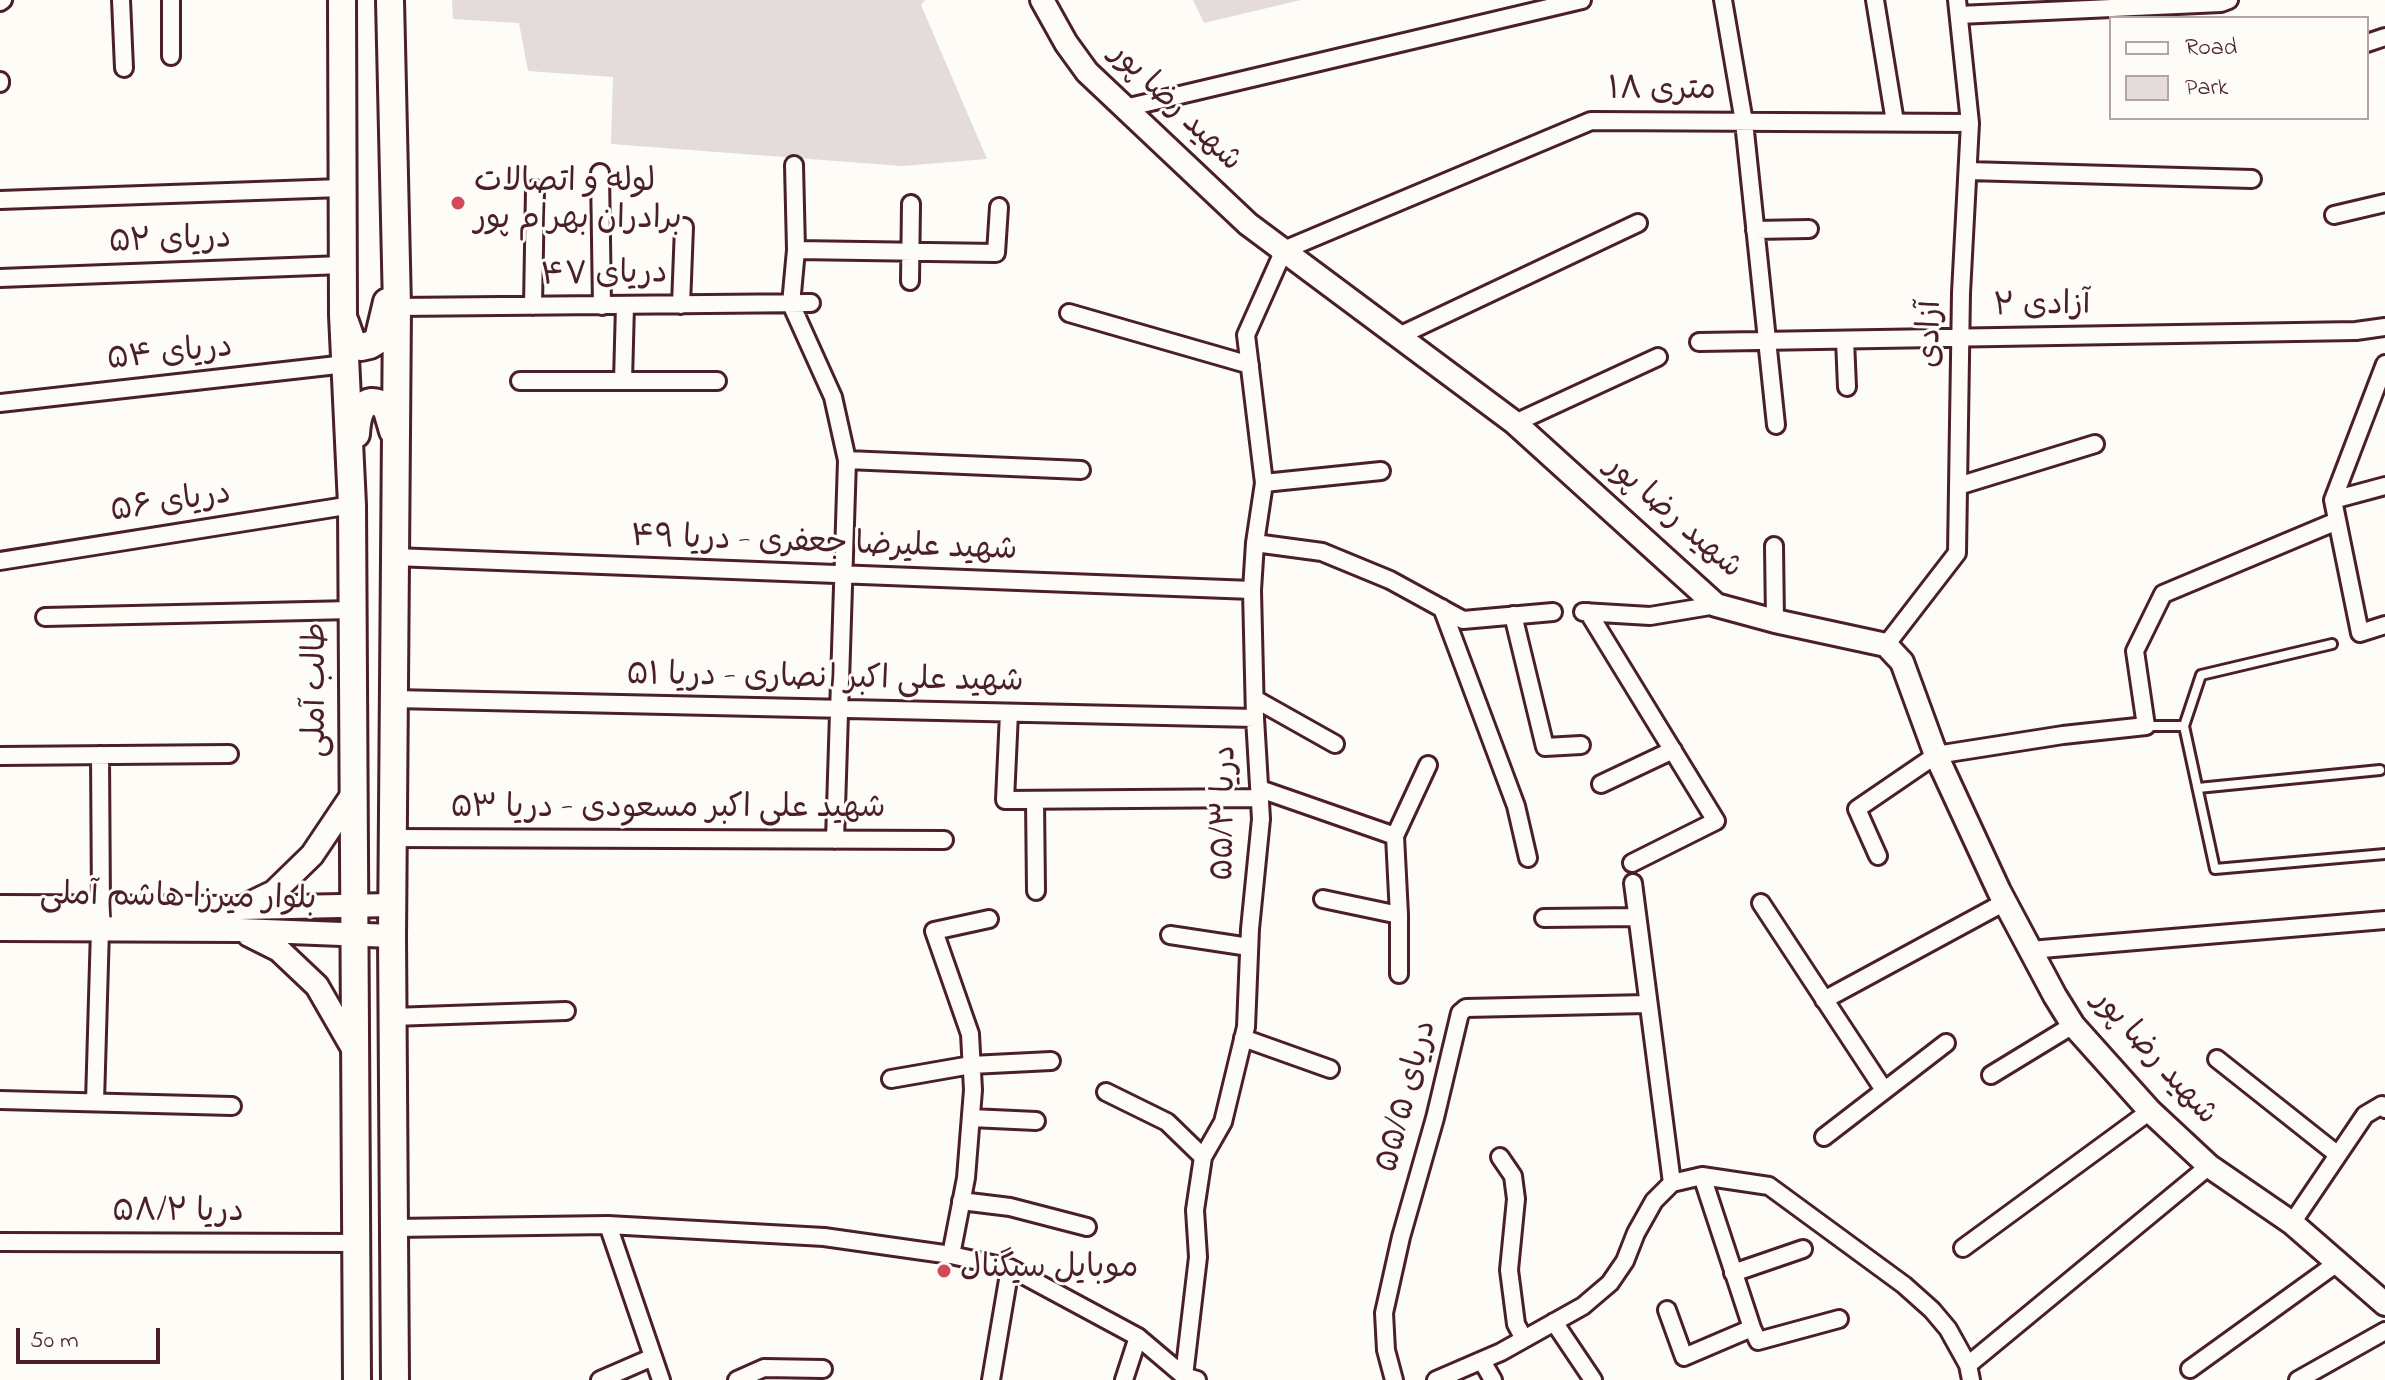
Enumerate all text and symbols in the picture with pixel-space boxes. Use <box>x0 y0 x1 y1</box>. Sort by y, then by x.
legend <box>2109 16 2369 120</box>
text: Road <box>2185 31 2237 66</box>
street label: شهید رضا پور <box>1100 36 1248 182</box>
text: Park <box>2185 71 2228 106</box>
street label: ۱۸ متری <box>1608 74 1716 112</box>
place label: لوله و اتصالات برادران بهرام پور <box>474 166 682 241</box>
marker: لوله و اتصالات برادران بهرام پور <box>449 194 467 212</box>
street label: دریای ۵۲ <box>108 222 232 264</box>
street label: دریای ۴۷ <box>540 257 668 297</box>
street label: آزادی ۲ <box>1993 288 2091 328</box>
street label: آزادی <box>1913 300 1953 368</box>
street label: دریای ۵۴ <box>105 330 235 382</box>
street label: شهید رضا پور <box>1596 449 1748 589</box>
street label: دریای ۵۶ <box>108 477 234 533</box>
street label: شهید علیرضا جعفری - دریا ۴۹ <box>630 520 1018 572</box>
street label: طالب آملی <box>300 622 338 758</box>
street label: شهید علی اکبر انصاری - دریا ۵۱ <box>626 658 1024 704</box>
street label: دریا ۵۵/۳ <box>1207 745 1247 881</box>
street label: شهید علی اکبر مسعودی - دریا ۵۳ <box>450 792 886 830</box>
street label: بلوار میرزا هاشم آملی <box>39 878 317 922</box>
street label: شهید رضا پور <box>2082 983 2224 1135</box>
street label: دریای ۵۵/۵ <box>1370 1017 1448 1177</box>
street label: دریا ۵۸/۲ <box>112 1196 244 1234</box>
place label: موبایل سیگنال <box>960 1252 1138 1290</box>
marker: موبایل سیگنال <box>935 1262 953 1280</box>
scale bar <box>20 1312 164 1362</box>
text: 50 m <box>30 1324 79 1359</box>

